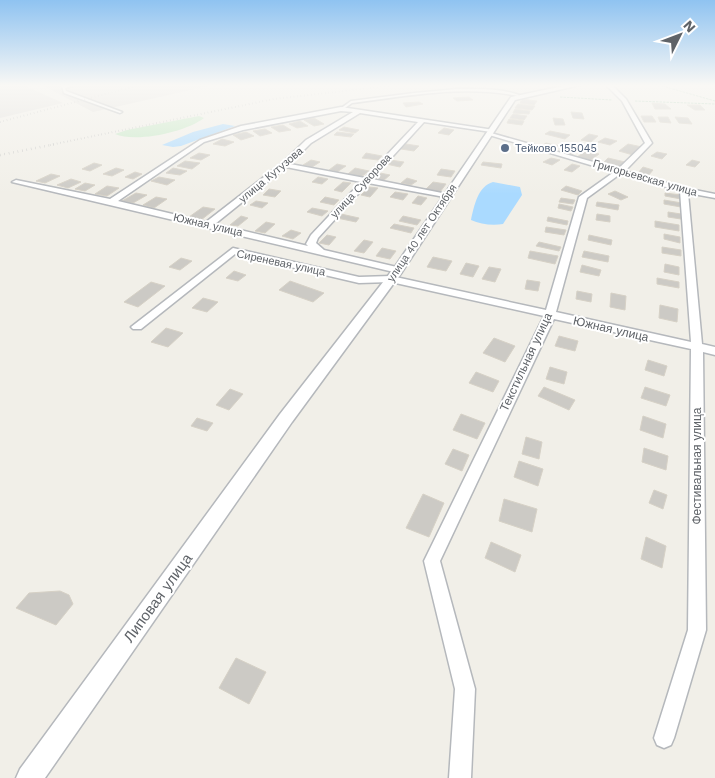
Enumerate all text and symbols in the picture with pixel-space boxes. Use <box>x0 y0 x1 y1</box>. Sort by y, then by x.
north arrow <box>655 10 705 60</box>
text: N <box>680 17 699 36</box>
marker: Тейково 155045 <box>499 142 511 154</box>
place label: Тейково 155045 <box>515 142 597 155</box>
street label: улица Кутузова <box>236 144 306 206</box>
street label: улица Суворова <box>328 150 395 221</box>
street label: Григорьевская улица <box>591 157 699 199</box>
street label: улица 40 лет Октября <box>384 182 460 284</box>
street label: Южная улица <box>172 211 245 239</box>
street label: Сиреневая улица <box>235 247 327 279</box>
street label: Текстильная улица <box>497 310 555 413</box>
street label: Южная улица <box>572 314 650 345</box>
street label: Фестивальная улица <box>690 407 704 525</box>
street label: Липовая улица <box>120 550 197 646</box>

